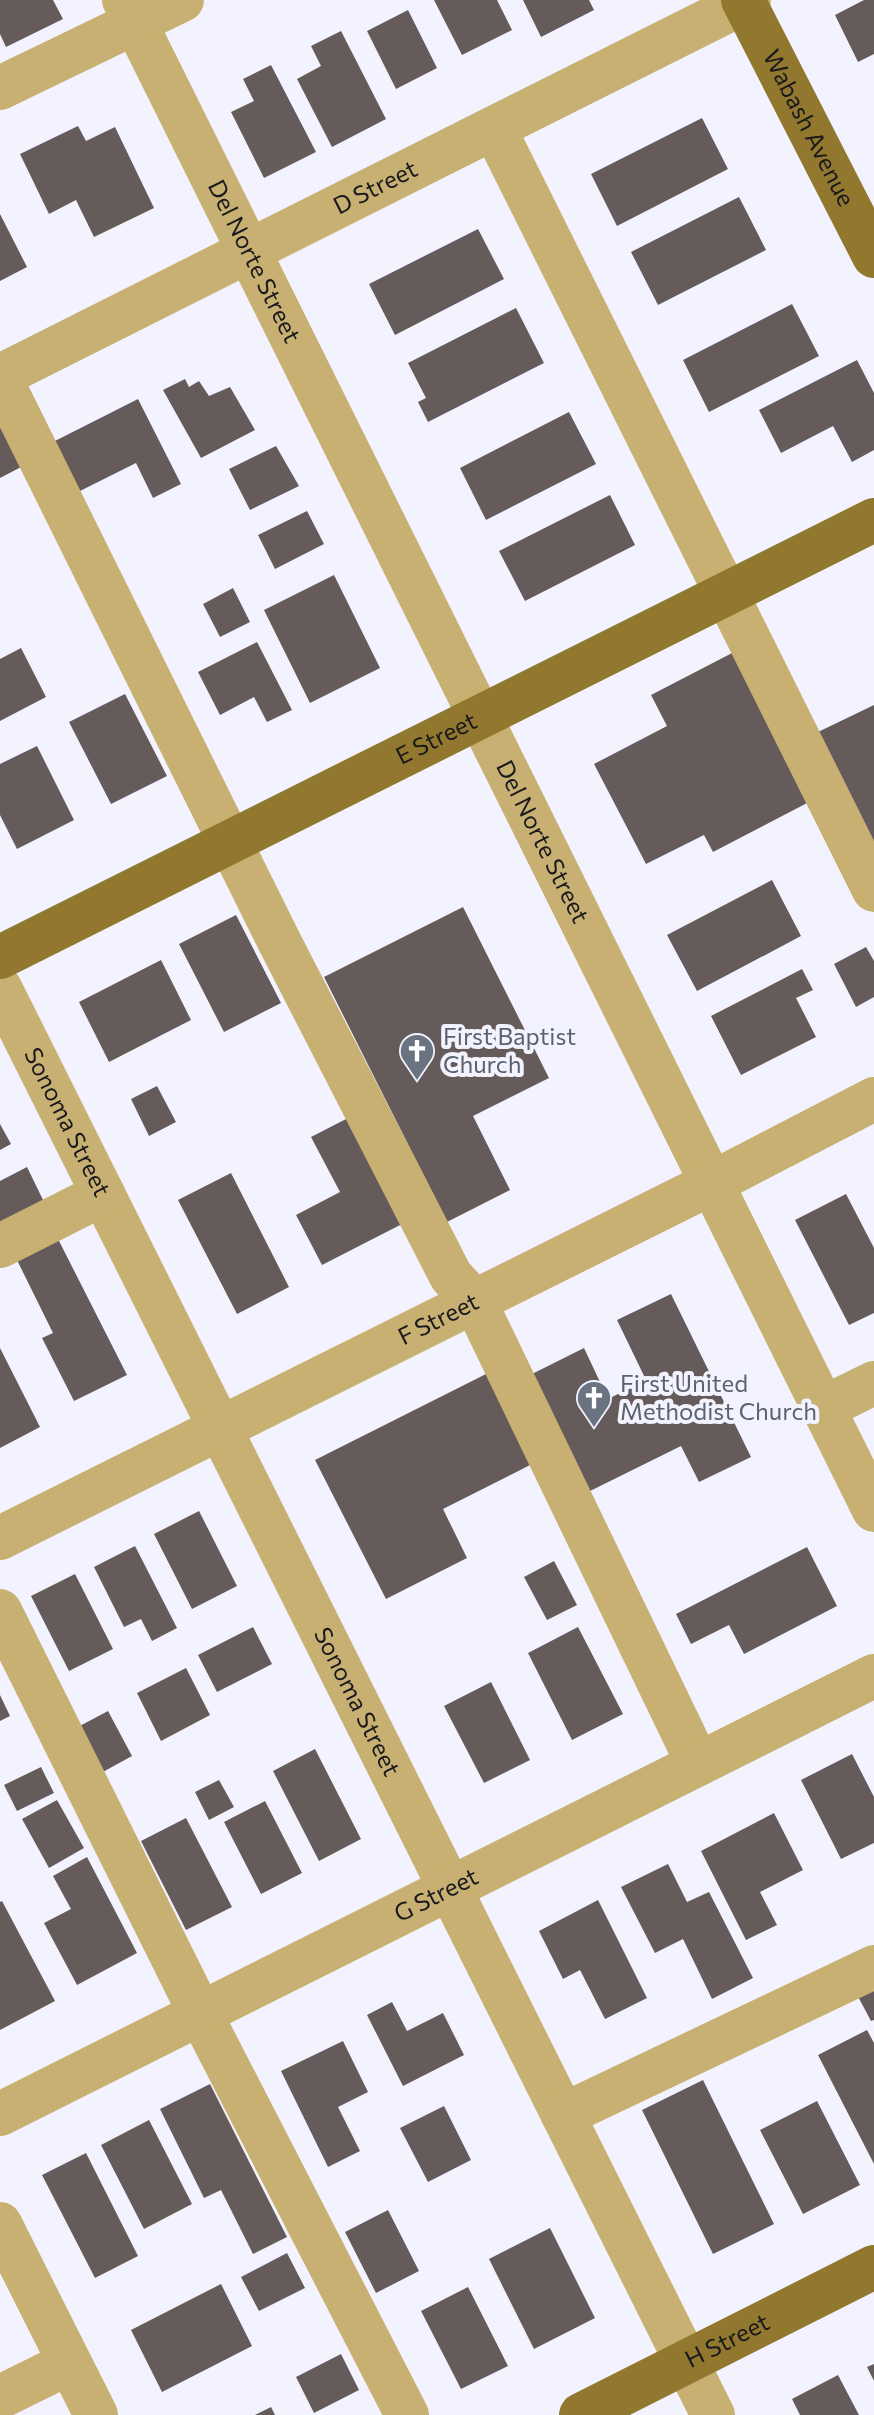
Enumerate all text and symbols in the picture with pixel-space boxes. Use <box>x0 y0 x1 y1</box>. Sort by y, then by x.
street label: Wabash Avenue <box>758 44 862 211</box>
street label: D Street <box>328 153 422 219</box>
street label: Del Norte Street <box>203 175 308 347</box>
street label: E Street <box>391 705 481 770</box>
street label: Del Norte Street <box>491 755 596 927</box>
place label: First Baptist Church <box>443 1021 576 1078</box>
church icon: First Baptist Church <box>398 1032 436 1082</box>
street label: Sonoma Street <box>19 1042 118 1201</box>
street label: F Street <box>393 1286 483 1350</box>
place label: First United Methodist Church <box>620 1368 817 1425</box>
church icon: First United Methodist Church <box>575 1379 613 1429</box>
street label: Sonoma Street <box>309 1622 407 1781</box>
street label: G Street <box>389 1861 483 1927</box>
street label: H Street <box>680 2306 774 2373</box>

